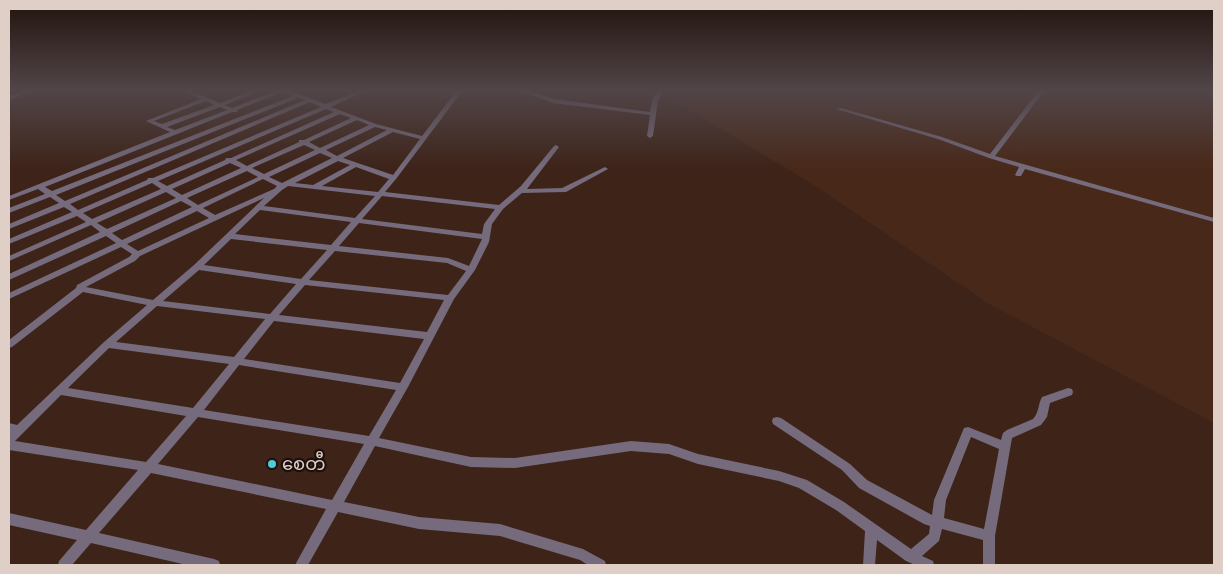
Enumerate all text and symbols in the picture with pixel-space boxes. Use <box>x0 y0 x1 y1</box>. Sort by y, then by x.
place label: စေတီ <box>282 450 326 475</box>
marker: စေတီ <box>266 458 278 470</box>

